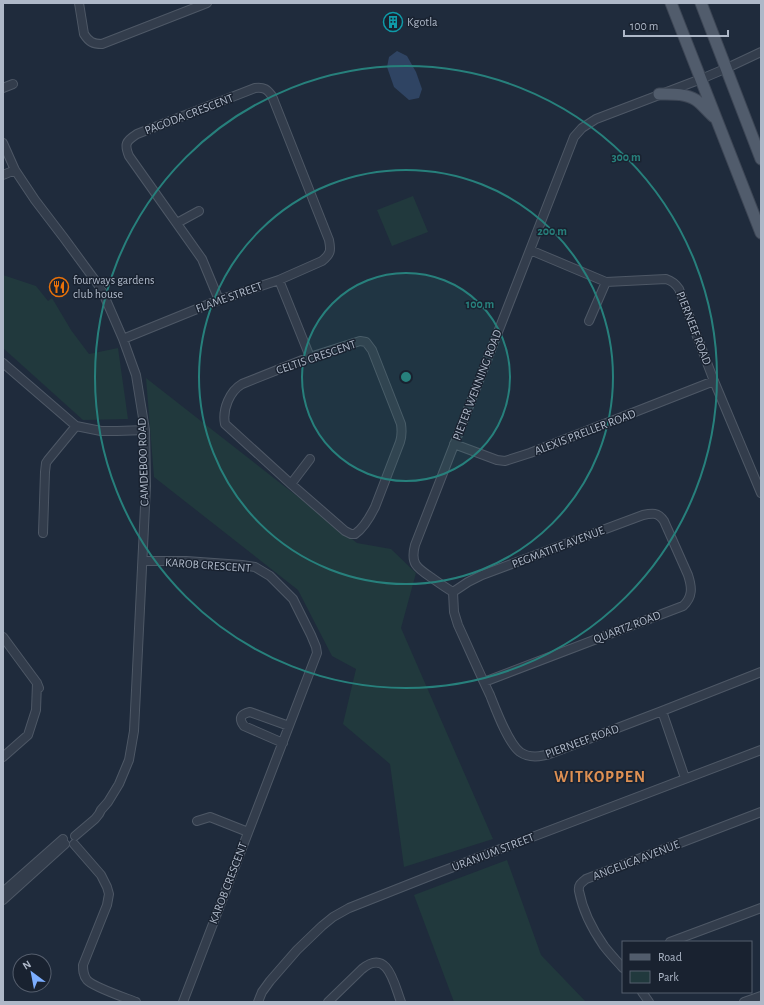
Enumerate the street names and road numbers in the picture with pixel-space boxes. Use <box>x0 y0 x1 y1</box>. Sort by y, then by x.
street label: PAGODA CRESCENT <box>143 92 235 136</box>
street label: FLAME STREET <box>194 279 264 315</box>
street label: PIERNEEF ROAD <box>675 290 714 367</box>
street label: PIETER WENNING ROAD <box>450 328 504 442</box>
street label: CELTIS CRESCENT <box>275 338 358 376</box>
street label: ALEXIS PRELLER ROAD <box>533 407 638 457</box>
street label: CAMDEBOO ROAD <box>135 417 151 506</box>
street label: PEGMATITE AVENUE <box>510 524 606 570</box>
street label: KAROB CRESCENT <box>165 556 252 574</box>
street label: QUARTZ ROAD <box>592 609 663 646</box>
street label: PIERNEEF ROAD <box>544 722 621 760</box>
street label: URANIUM STREET <box>450 831 536 873</box>
street label: ANGELICA AVENUE <box>591 838 681 882</box>
street label: KAROB CRESCENT <box>207 840 249 925</box>

